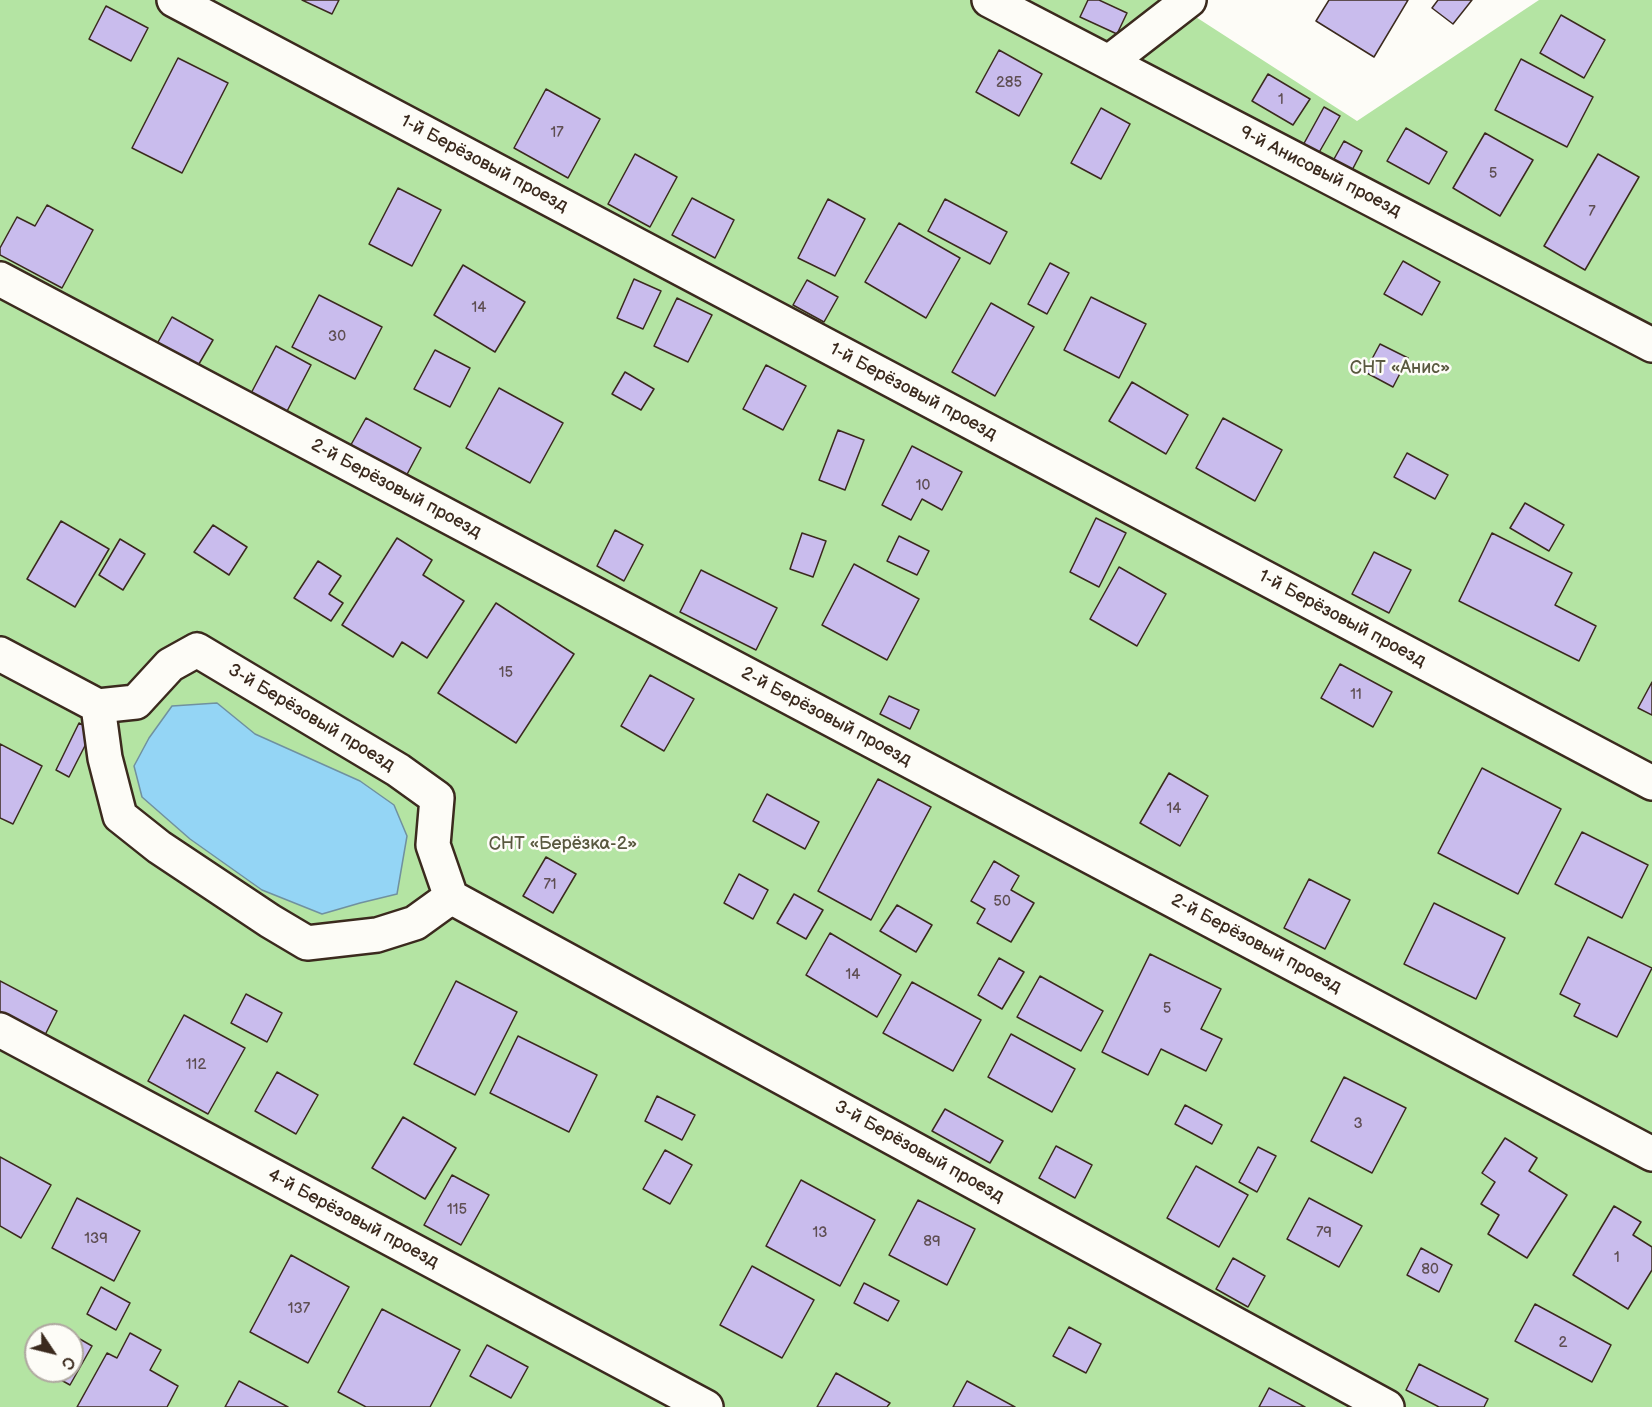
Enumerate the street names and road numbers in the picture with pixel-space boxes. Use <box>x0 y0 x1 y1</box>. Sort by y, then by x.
street label: 1-й Берёзовый проезд <box>397 111 571 217</box>
street label: 9-й Анисовый проезд <box>1236 122 1404 222</box>
street label: 1-й Берёзовый проезд <box>826 339 1000 445</box>
street label: 2-й Берёзовый проезд <box>307 435 485 543</box>
street label: 1-й Берёзовый проезд <box>1255 566 1429 672</box>
street label: 3-й Берёзовый проезд <box>224 660 398 776</box>
street label: 2-й Берёзовый проезд <box>737 663 915 771</box>
street label: 2-й Берёзовый проезд <box>1167 890 1345 998</box>
street label: 3-й Берёзовый проезд <box>830 1096 1008 1208</box>
street label: 4-й Берёзовый проезд <box>264 1165 442 1273</box>

